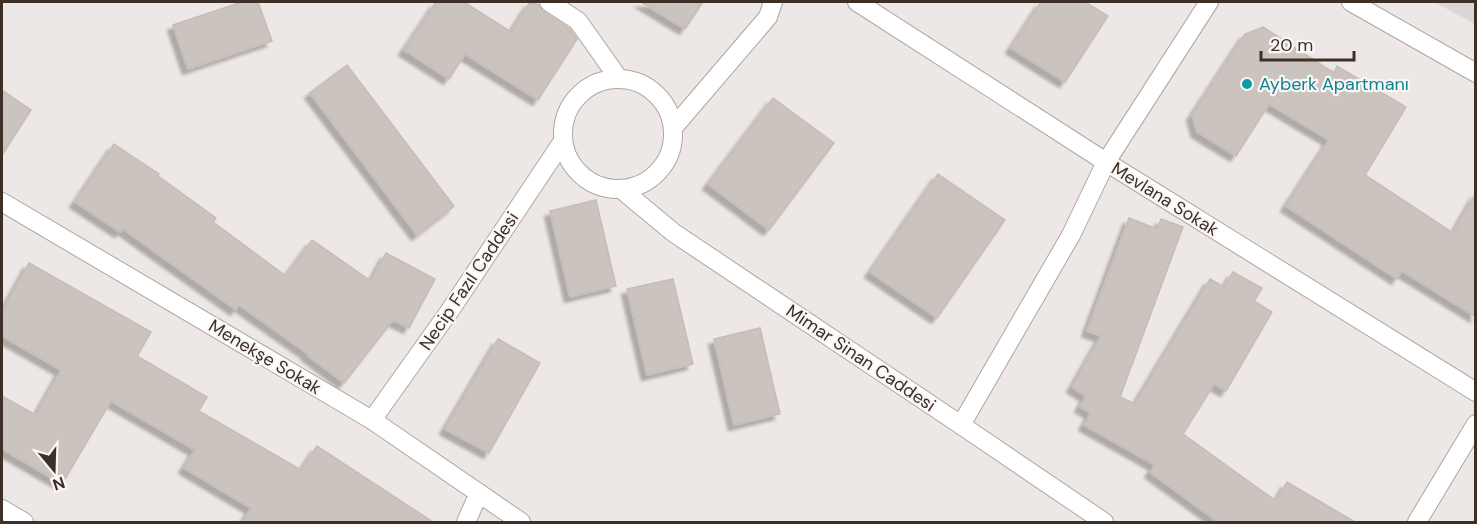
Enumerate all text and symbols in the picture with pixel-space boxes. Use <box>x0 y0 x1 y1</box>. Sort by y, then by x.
scale bar <box>1261 24 1354 62</box>
text: 20 m <box>1270 33 1313 57</box>
place label: Ayberk Apartmanı <box>1259 72 1409 96</box>
marker: Ayberk Apartmanı <box>1240 77 1254 91</box>
street label: Mevlana Sokak <box>1107 156 1223 242</box>
street label: Necip Fazıl Caddesi <box>414 207 524 355</box>
street label: Mimar Sinan Caddesi <box>782 299 940 417</box>
street label: Menekşe Sokak <box>204 314 326 400</box>
north arrow <box>24 440 84 500</box>
text: N <box>50 472 68 496</box>

